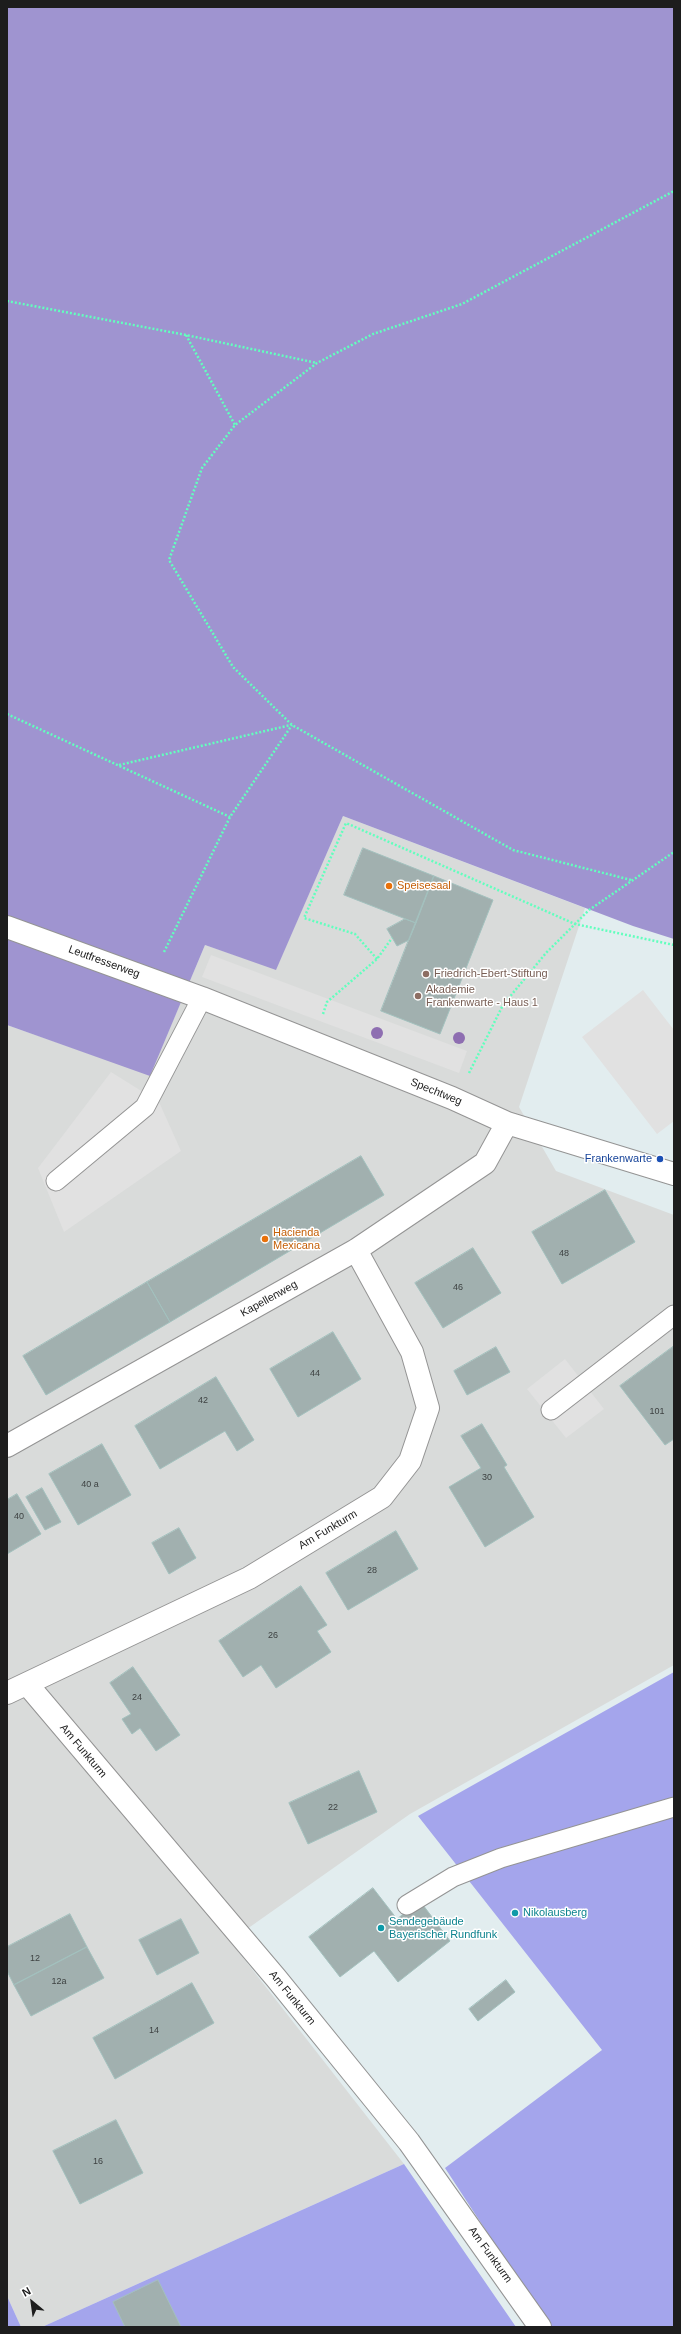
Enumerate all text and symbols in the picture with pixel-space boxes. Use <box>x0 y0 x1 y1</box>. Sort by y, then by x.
place label: Speisesaal <box>397 879 451 893</box>
marker: Speisesaal <box>384 881 394 891</box>
street label: Leutfresserweg <box>66 943 142 981</box>
place label: Friedrich-Ebert-Stiftung <box>434 967 548 981</box>
marker: Friedrich-Ebert-Stiftung <box>421 969 431 979</box>
place label: Akademie Frankenwarte - Haus 1 <box>426 983 538 1009</box>
marker: Akademie Frankenwarte - Haus 1 <box>413 991 423 1001</box>
street label: Spechtweg <box>408 1076 464 1108</box>
place label: Frankenwarte <box>585 1152 652 1166</box>
marker: Frankenwarte <box>655 1154 665 1164</box>
place label: Hacienda Mexicana <box>273 1226 320 1252</box>
marker: Hacienda Mexicana <box>260 1234 270 1244</box>
house number: 48 <box>559 1249 569 1259</box>
street label: Kapellenweg <box>238 1278 300 1320</box>
house number: 46 <box>453 1283 463 1293</box>
house number: 44 <box>310 1369 320 1379</box>
house number: 42 <box>198 1396 208 1406</box>
house number: 101 <box>649 1407 665 1417</box>
house number: 30 <box>482 1473 492 1483</box>
house number: 40 a <box>81 1480 99 1490</box>
street label: Am Funkturm <box>296 1507 360 1553</box>
house number: 40 <box>14 1512 24 1522</box>
house number: 28 <box>367 1566 377 1576</box>
house number: 26 <box>268 1631 278 1641</box>
house number: 24 <box>132 1693 142 1703</box>
street label: Am Funkturm <box>57 1721 109 1781</box>
house number: 22 <box>328 1803 338 1813</box>
place label: Nikolausberg <box>523 1906 587 1920</box>
marker: Nikolausberg <box>510 1908 520 1918</box>
place label: Sendegebäude Bayerischer Rundfunk <box>389 1915 497 1941</box>
marker: Sendegebäude Bayerischer Rundfunk <box>376 1923 386 1933</box>
house number: 12 <box>30 1954 40 1964</box>
street label: Am Funkturm <box>266 1968 318 2028</box>
house number: 12a <box>51 1977 67 1987</box>
house number: 14 <box>149 2026 159 2036</box>
house number: 16 <box>93 2157 103 2167</box>
street label: Am Funkturm <box>465 2224 515 2286</box>
north arrow <box>12 2282 52 2322</box>
text: N <box>20 2284 33 2299</box>

